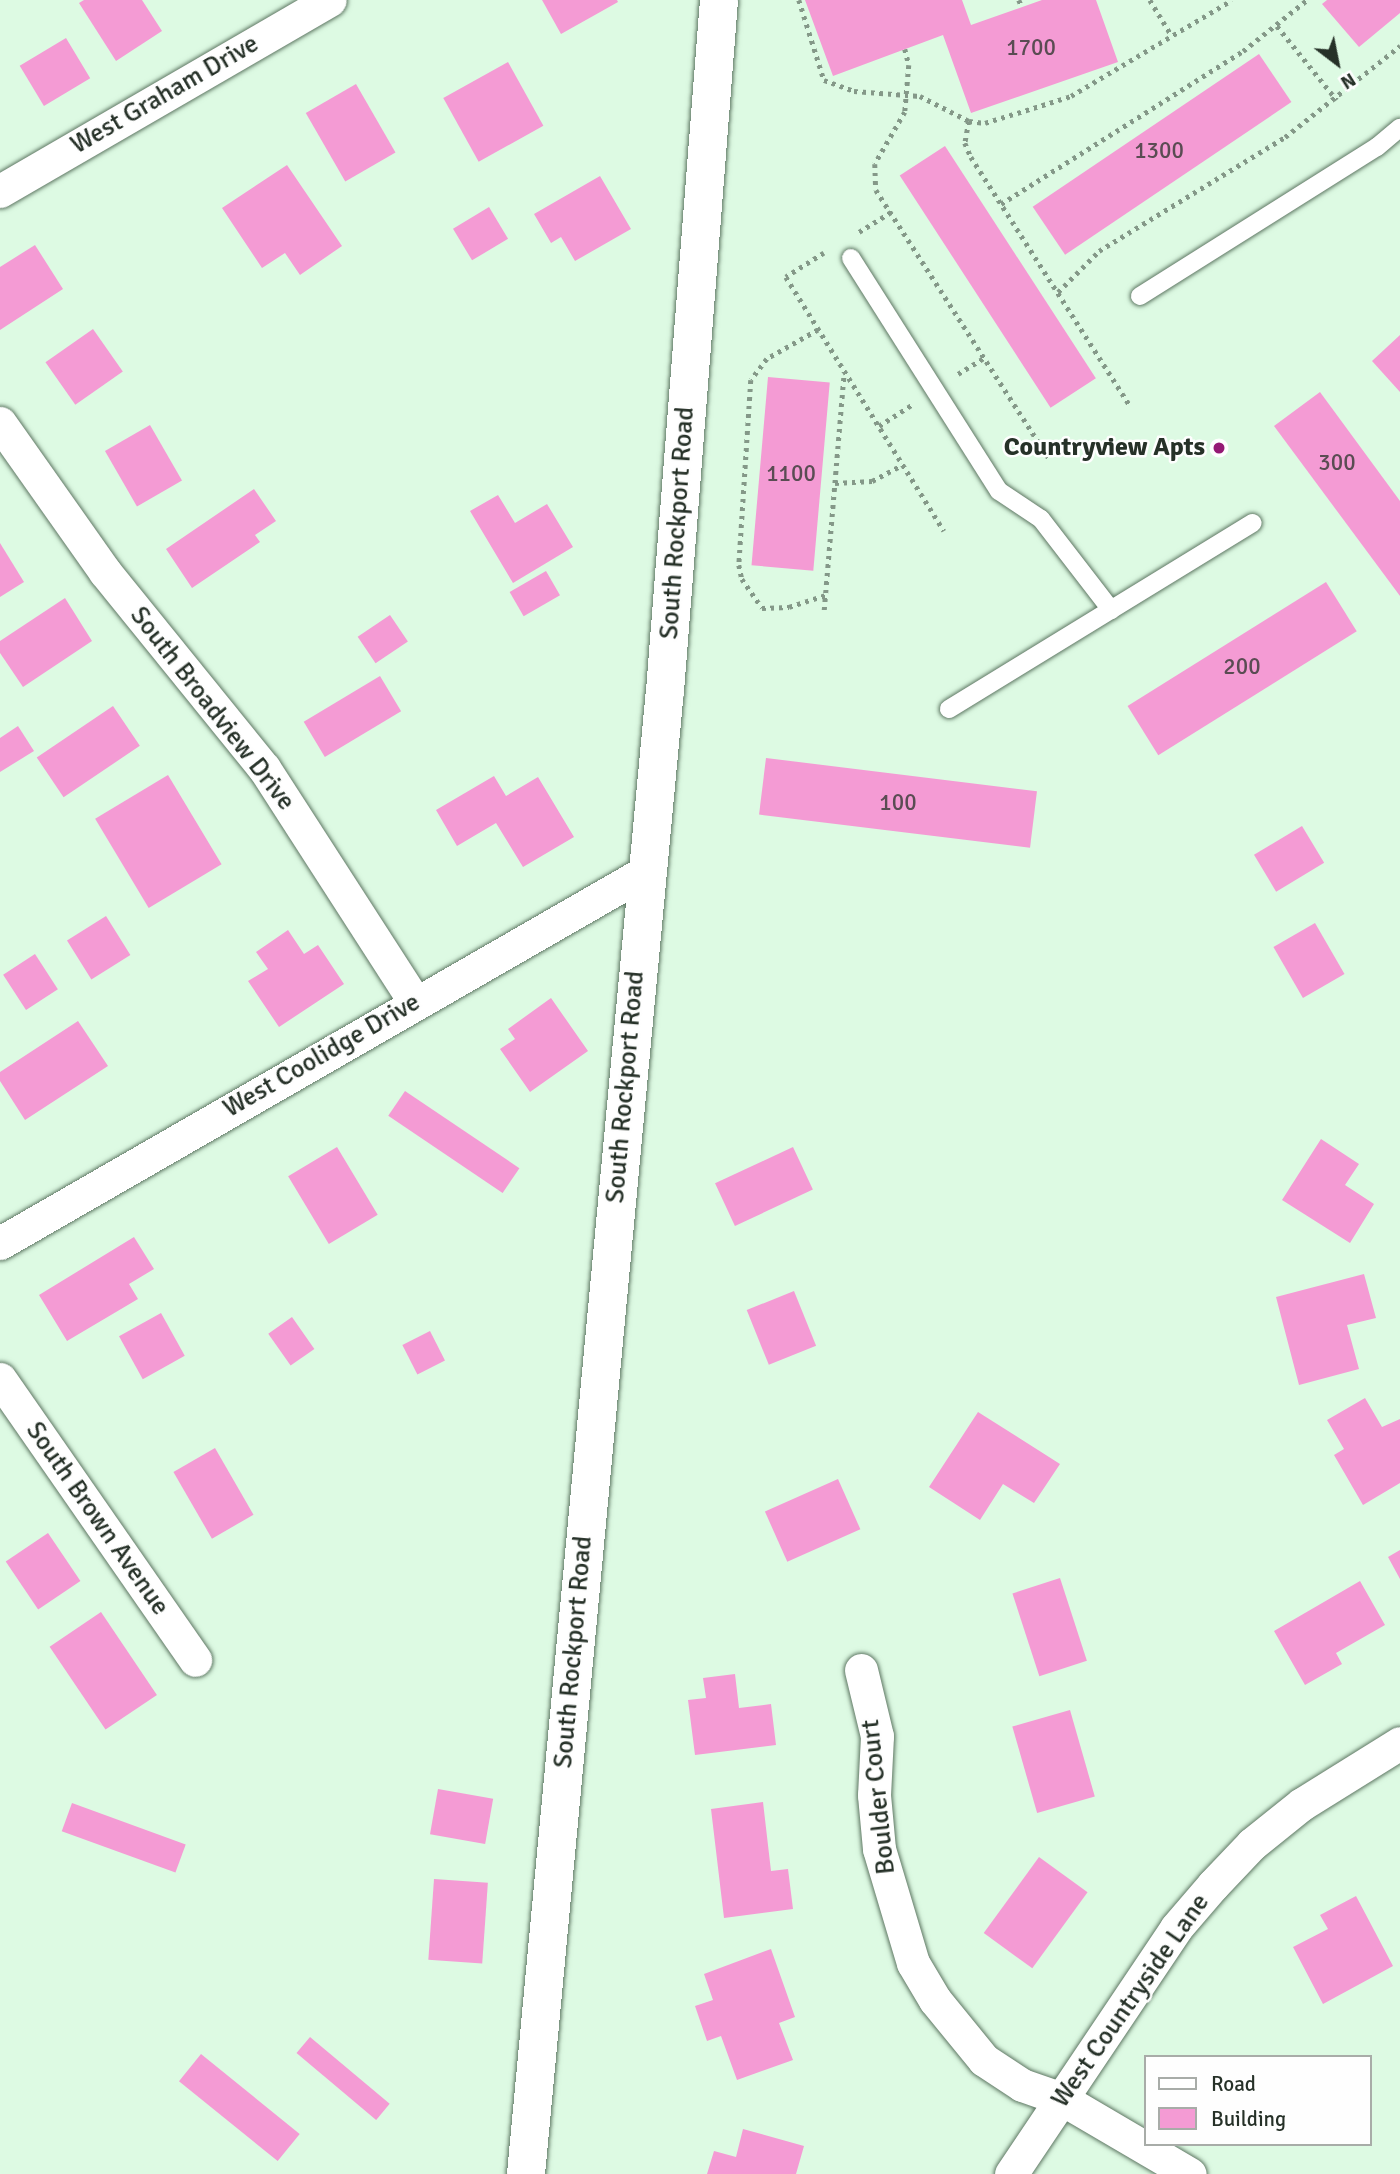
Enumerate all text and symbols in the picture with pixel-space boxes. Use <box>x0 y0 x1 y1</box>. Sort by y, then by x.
north arrow <box>1302 28 1372 98</box>
street label: West Graham Drive <box>66 29 264 161</box>
house number: 1700 <box>1006 34 1056 62</box>
text: N <box>1336 67 1360 94</box>
house number: 1300 <box>1134 137 1184 165</box>
street label: South Rockport Road <box>654 406 702 640</box>
place label: Countryview Apts <box>1004 432 1205 464</box>
marker: Countryview Apts <box>1211 440 1227 456</box>
house number: 300 <box>1318 449 1356 477</box>
house number: 1100 <box>766 460 816 488</box>
street label: South Broadview Drive <box>123 601 301 817</box>
house number: 200 <box>1223 653 1261 681</box>
house number: 100 <box>879 789 917 817</box>
street label: South Rockport Road <box>600 970 652 1204</box>
street label: West Coolidge Drive <box>218 987 426 1125</box>
street label: South Brown Avenue <box>19 1416 175 1622</box>
street label: South Rockport Road <box>548 1535 600 1769</box>
street label: Boulder Court <box>855 1718 903 1876</box>
street label: West Countryside Lane <box>1045 1888 1217 2114</box>
legend <box>1144 2055 1372 2146</box>
text: Road <box>1211 2071 1256 2097</box>
text: Building <box>1211 2106 1286 2132</box>

